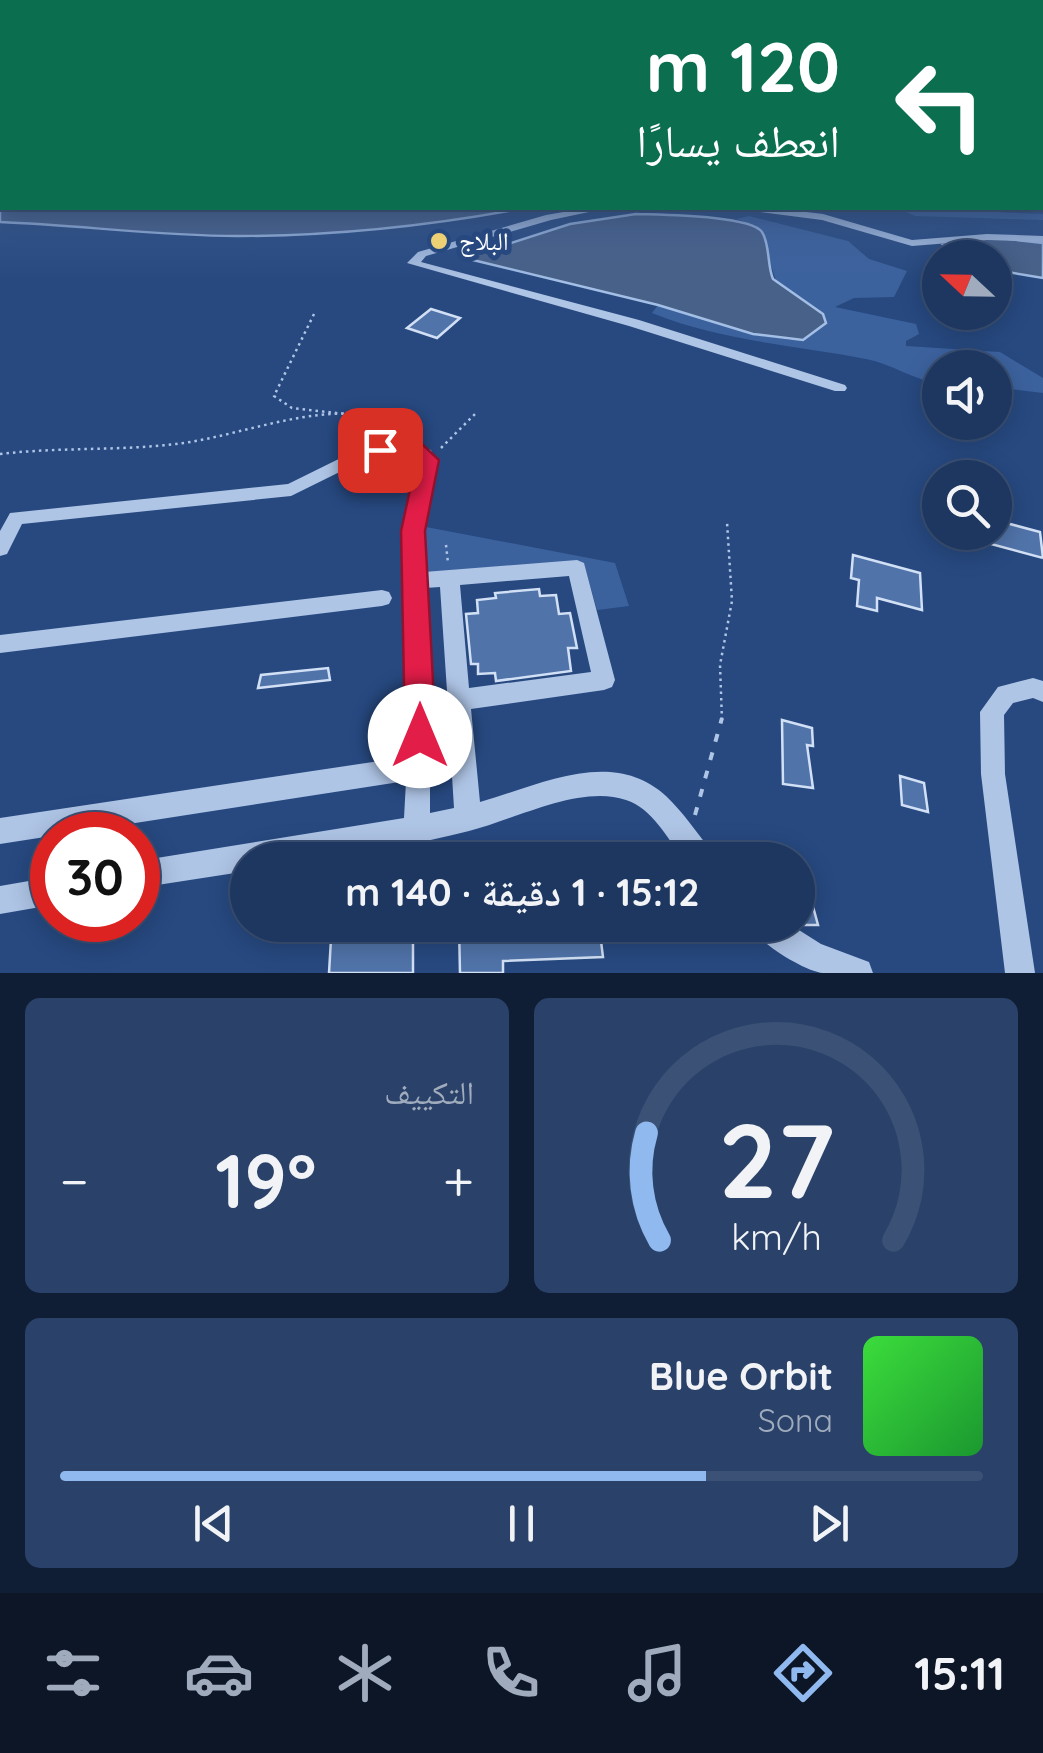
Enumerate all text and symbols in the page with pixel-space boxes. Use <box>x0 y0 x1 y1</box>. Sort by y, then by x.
text: 120 m <box>646 22 840 110</box>
icon: left <box>875 40 1005 170</box>
text: انعطف يسارًا <box>636 112 840 168</box>
place label: البلاج <box>459 225 509 257</box>
marker: البلاج <box>428 230 450 252</box>
north arrow <box>922 240 1012 330</box>
map controls <box>922 240 1012 550</box>
button: sound <box>922 350 1012 440</box>
pin <box>338 408 423 493</box>
icon: arrive <box>353 423 408 478</box>
button: search <box>922 460 1012 550</box>
position arrow <box>368 684 472 788</box>
speed limit sign: 30 <box>30 812 160 942</box>
text: 15:12 · 1 دقيقة · 140 m <box>345 868 700 916</box>
text: التكييف <box>384 1072 474 1112</box>
text: 27 <box>718 1094 834 1224</box>
text: 19° <box>215 1133 316 1227</box>
text: − <box>60 1146 89 1215</box>
text: + <box>443 1146 474 1215</box>
text: km/h <box>731 1214 821 1259</box>
text: Blue Orbit <box>649 1352 833 1400</box>
text: Sona <box>758 1400 833 1440</box>
icon: previous <box>186 1496 241 1551</box>
icon: pause <box>494 1496 549 1551</box>
icon: next <box>802 1496 857 1551</box>
icon: filters <box>38 1638 108 1708</box>
icon: car <box>184 1638 254 1708</box>
icon: climate <box>330 1638 400 1708</box>
icon: phone <box>476 1638 546 1708</box>
icon: music <box>622 1638 692 1708</box>
icon: directions <box>768 1638 838 1708</box>
text: 15:11 <box>914 1645 1005 1701</box>

